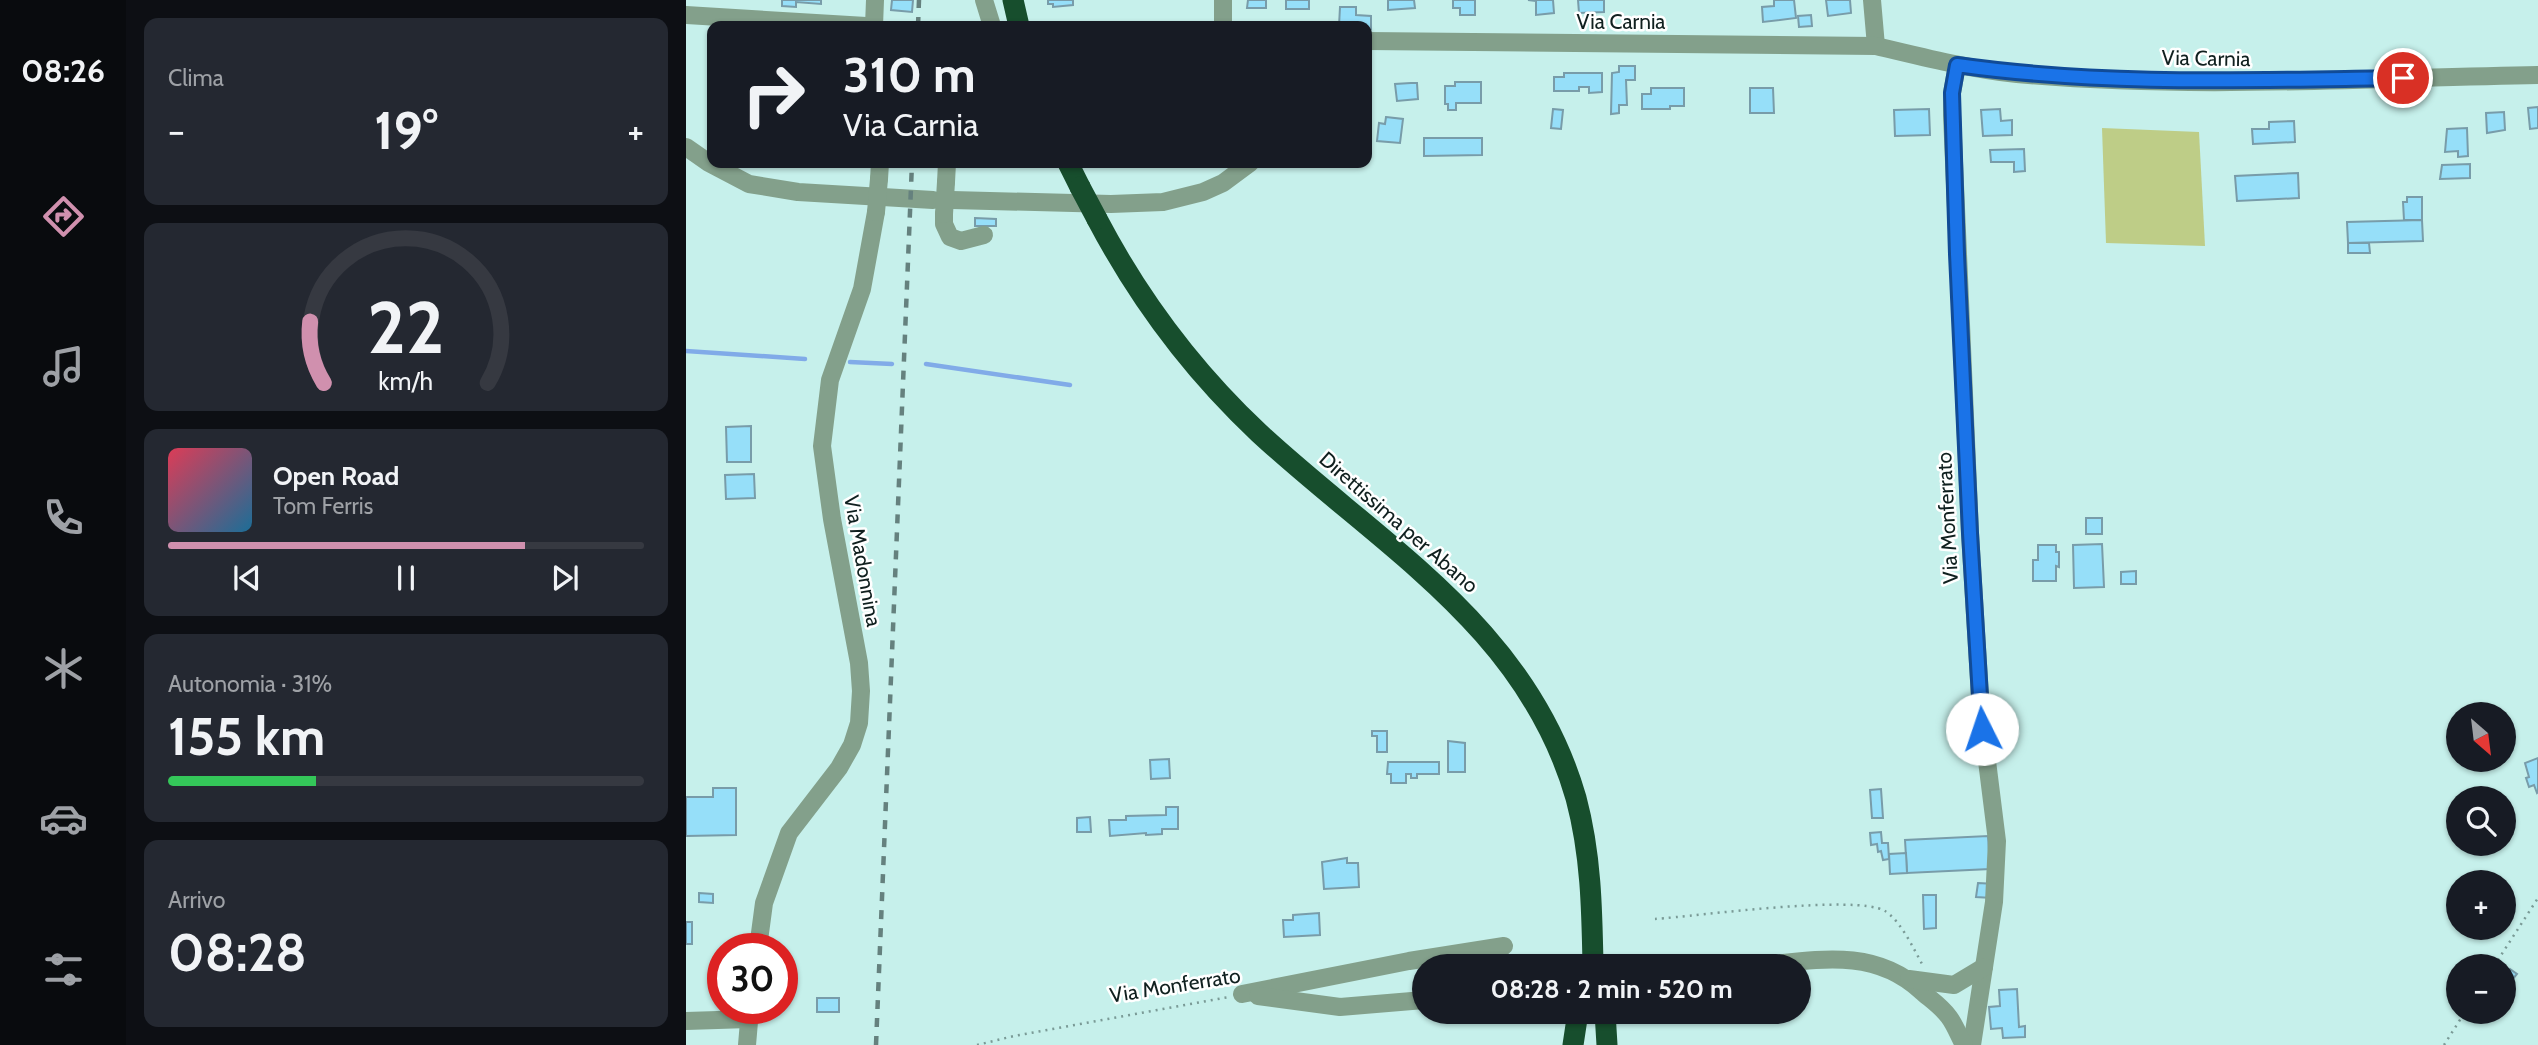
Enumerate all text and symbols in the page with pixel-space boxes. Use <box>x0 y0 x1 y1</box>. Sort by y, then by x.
street label: Via Carnia <box>1577 9 1665 34</box>
text: 310 m <box>843 45 976 104</box>
street label: Via Carnia <box>2161 45 2251 71</box>
pin <box>2373 48 2433 108</box>
icon: right <box>728 49 819 140</box>
text: 08:26 <box>21 51 105 90</box>
icon: arrive <box>2384 59 2422 97</box>
text: Clima <box>168 64 224 92</box>
text: 19° <box>374 99 438 162</box>
text: Via Carnia <box>843 105 979 144</box>
text: − <box>168 107 185 154</box>
text: + <box>627 107 644 154</box>
icon: directions <box>39 192 88 241</box>
text: 22 <box>367 284 445 372</box>
icon: music <box>39 342 88 391</box>
text: km/h <box>379 366 433 396</box>
street label: Direttissima per Abano <box>1315 446 1483 598</box>
street label: Via Monferrato <box>1931 451 1963 585</box>
text: Open Road <box>273 460 399 492</box>
text: Tom Ferris <box>273 492 373 520</box>
icon: phone <box>39 493 88 542</box>
street label: Via Madonnina <box>839 493 887 629</box>
icon: previous <box>228 559 266 597</box>
icon: pause <box>387 559 425 597</box>
icon: next <box>546 559 584 597</box>
icon: climate <box>39 644 88 693</box>
text: Autonomia · 31% <box>168 670 332 698</box>
position arrow <box>1945 692 2019 766</box>
north arrow <box>2446 702 2516 772</box>
map controls <box>2446 702 2516 1024</box>
text: 155 km <box>168 705 325 768</box>
button: search <box>2446 786 2516 856</box>
icon: car <box>39 794 88 843</box>
button: + <box>2446 870 2516 940</box>
text: Arrivo <box>168 886 225 914</box>
text: 08:28 <box>168 921 307 984</box>
speed limit sign: 30 <box>707 933 798 1024</box>
icon: filters <box>39 945 88 994</box>
button: − <box>2446 954 2516 1024</box>
street label: Via Monferrato <box>1108 962 1242 1008</box>
text: 08:28 · 2 min · 520 m <box>1490 973 1733 1005</box>

